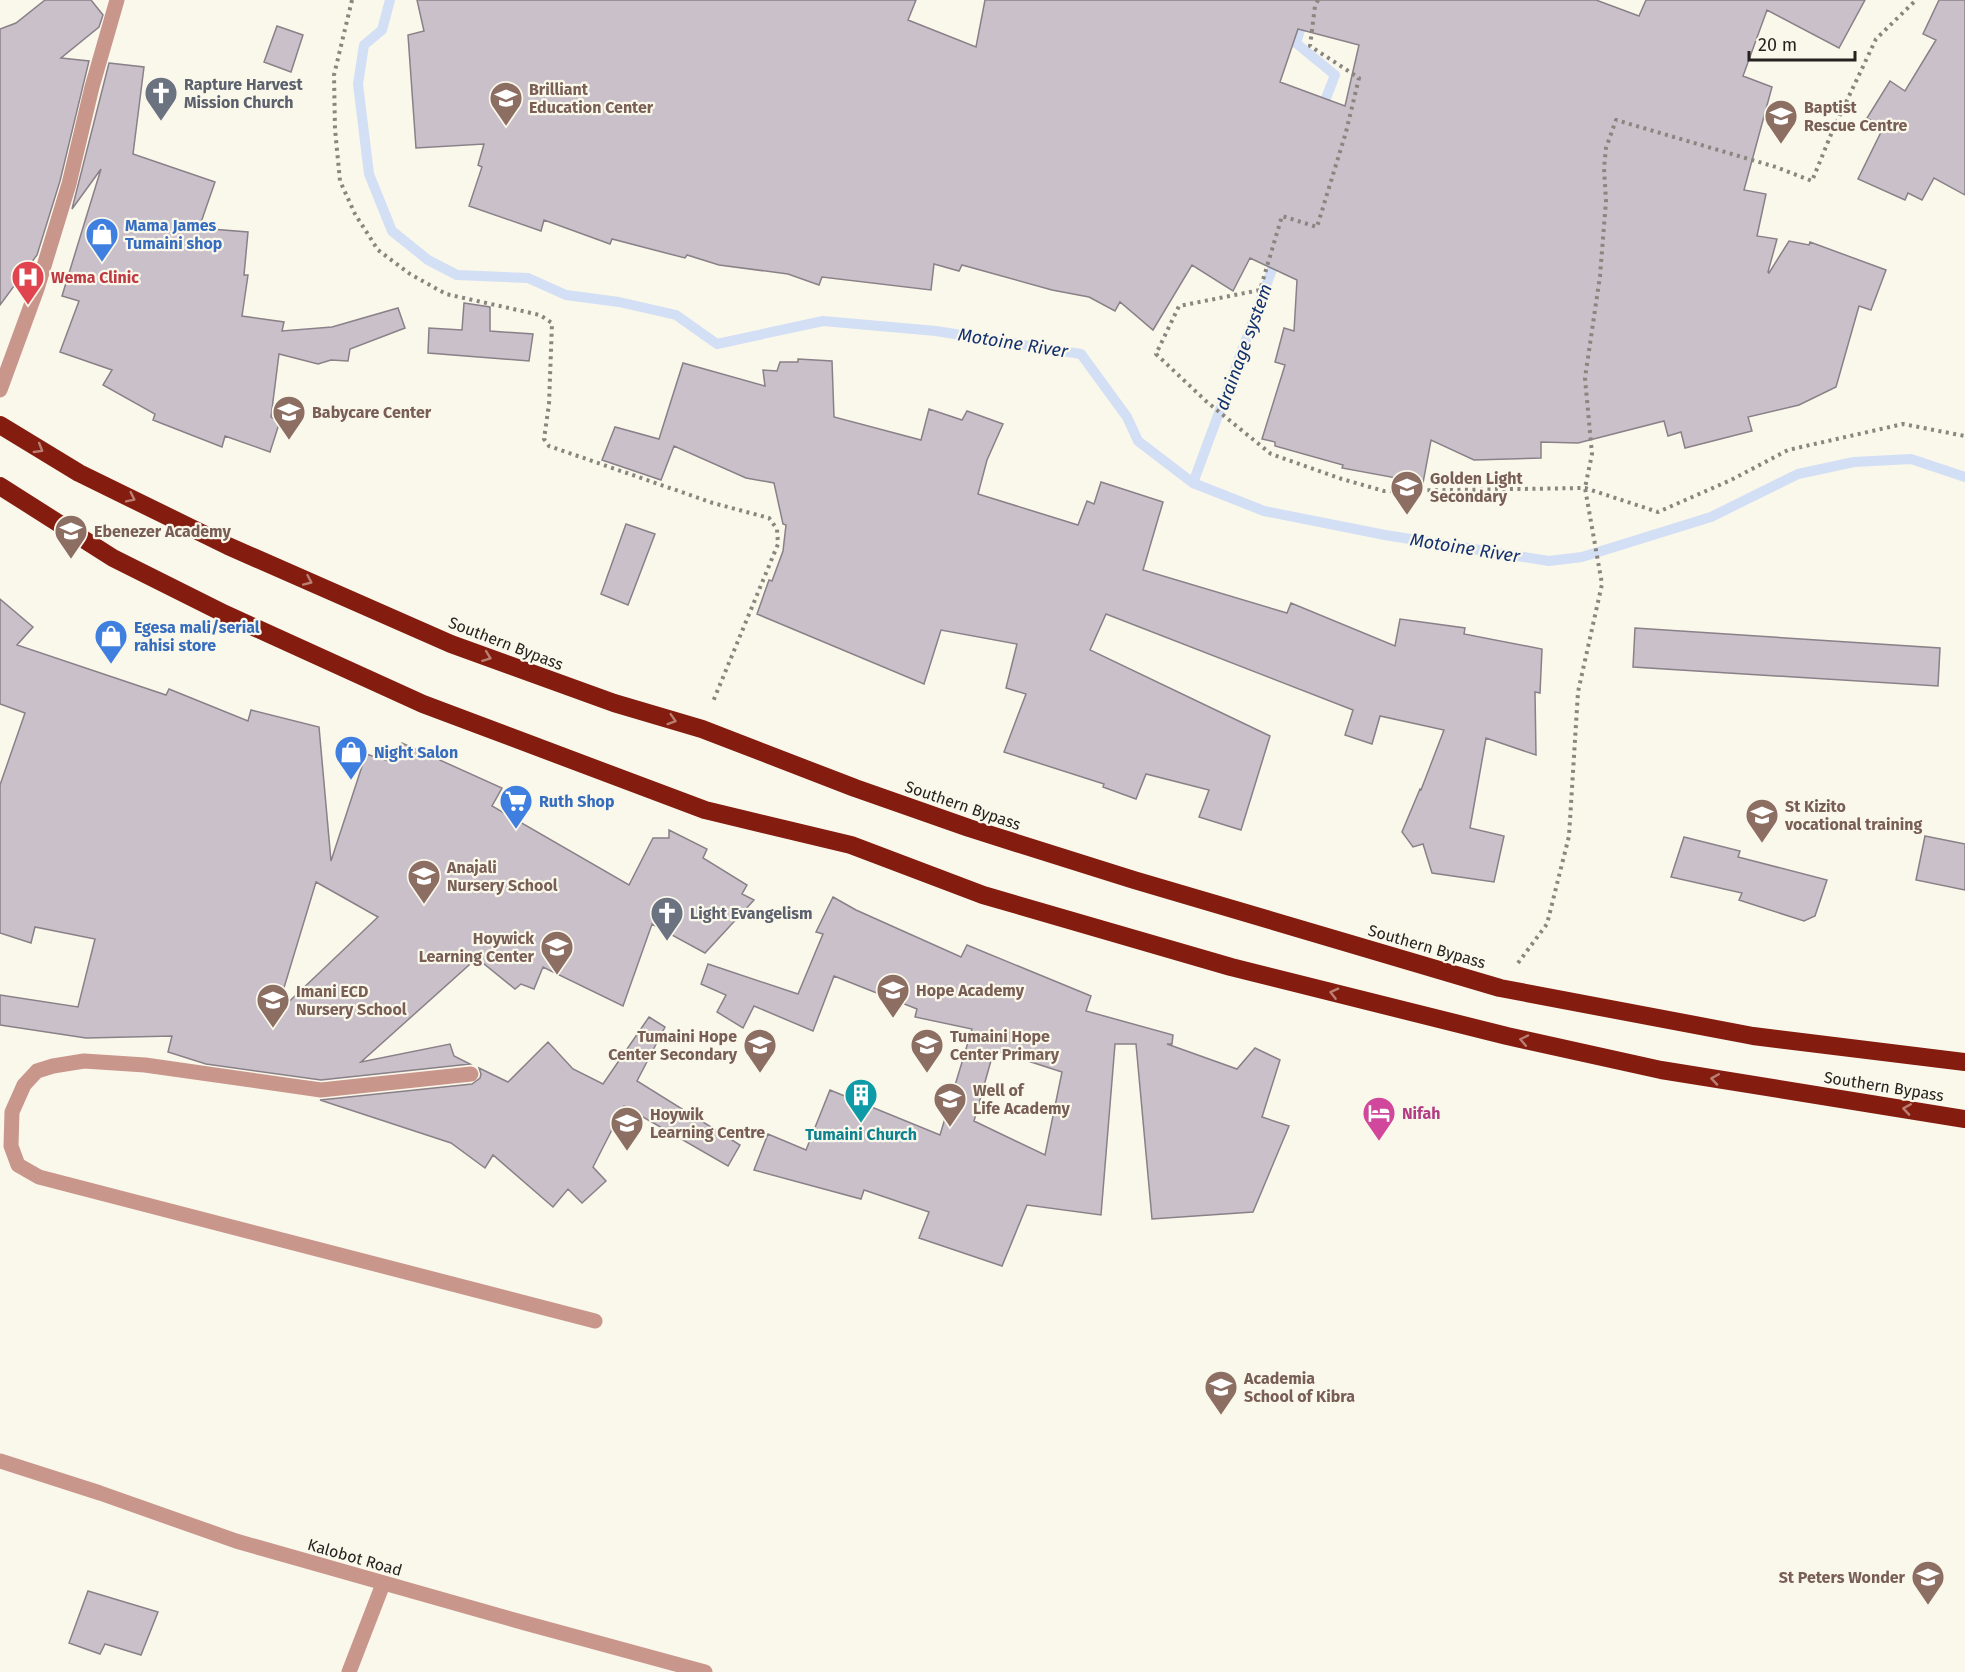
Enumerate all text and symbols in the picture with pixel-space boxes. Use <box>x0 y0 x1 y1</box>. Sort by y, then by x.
scale bar <box>1749 24 1856 62</box>
text: 20 m <box>1758 34 1797 56</box>
church icon: Rapture Harvest Mission Church <box>143 75 179 122</box>
place label: Rapture Harvest Mission Church <box>184 75 303 112</box>
school or university icon: Brilliant Education Center <box>488 80 524 127</box>
place label: Brilliant Education Center <box>529 80 654 117</box>
school or university icon: Baptist Rescue Centre <box>1763 98 1799 145</box>
place label: Baptist Rescue Centre <box>1804 98 1908 135</box>
shop icon: Mama James Tumaini shop <box>84 216 120 263</box>
place label: Mama James Tumaini shop <box>125 216 222 253</box>
hospital icon: Wema Clinic <box>10 259 46 306</box>
place label: Wema Clinic <box>51 268 139 287</box>
water label: drainage system <box>1211 281 1277 413</box>
water label: Motoine River <box>957 323 1071 363</box>
school or university icon: Babycare Center <box>271 394 307 441</box>
place label: Babycare Center <box>312 403 432 422</box>
one-way arrow <box>33 441 43 453</box>
school or university icon: Golden Light Secondary <box>1389 469 1425 516</box>
place label: Golden Light Secondary <box>1430 469 1524 506</box>
one-way arrow <box>125 491 136 503</box>
school or university icon: Ebenezer Academy <box>53 513 89 560</box>
place label: Ebenezer Academy <box>94 522 232 541</box>
water label: Motoine River <box>1409 528 1523 568</box>
one-way arrow <box>301 574 312 586</box>
street label: Southern Bypass <box>446 613 566 674</box>
shop icon: Egesa mali/serial rahisi store <box>93 618 129 665</box>
place label: Egesa mali/serial rahisi store <box>134 618 260 655</box>
one-way arrow <box>481 650 492 663</box>
one-way arrow <box>666 713 677 725</box>
shop icon: Night Salon <box>333 734 369 781</box>
place label: Night Salon <box>374 743 458 762</box>
street label: Southern Bypass <box>902 777 1023 834</box>
supermarket icon: Ruth Shop <box>498 783 534 830</box>
place label: Ruth Shop <box>539 792 615 811</box>
school or university icon: St Kizito vocational training <box>1744 797 1780 844</box>
place label: St Kizito vocational training <box>1784 797 1922 834</box>
school or university icon: Anajali Nursery School <box>406 858 442 905</box>
place label: Anajali Nursery School <box>446 858 558 895</box>
church icon: Light Evangelism <box>649 895 685 942</box>
place label: Light Evangelism <box>690 904 813 923</box>
street label: Southern Bypass <box>1366 921 1488 972</box>
place label: Hoywick Learning Center <box>419 929 535 966</box>
school or university icon: Hoywick Learning Center <box>539 929 575 976</box>
school or university icon: Hope Academy <box>875 972 911 1019</box>
place label: Hope Academy <box>916 981 1025 1000</box>
school or university icon: Imani ECD Nursery School <box>255 982 291 1029</box>
place label: Imani ECD Nursery School <box>296 982 407 1019</box>
one-way arrow <box>1330 987 1340 1000</box>
place label: Tumaini Hope Center Secondary <box>608 1027 738 1064</box>
school or university icon: Tumaini Hope Center Secondary <box>742 1027 778 1074</box>
school or university icon: Tumaini Hope Center Primary <box>909 1027 945 1074</box>
place label: Tumaini Hope Center Primary <box>950 1027 1060 1064</box>
one-way arrow <box>1519 1034 1529 1047</box>
street label: Southern Bypass <box>1823 1068 1945 1105</box>
one-way arrow <box>1710 1073 1719 1085</box>
building icon: Tumaini Church <box>843 1077 879 1124</box>
school or university icon: Well of Life Academy <box>932 1081 968 1128</box>
place label: Well of Life Academy <box>973 1081 1070 1118</box>
hotel icon: Nifah <box>1361 1095 1397 1142</box>
place label: Nifah <box>1402 1104 1440 1123</box>
one-way arrow <box>1903 1104 1912 1116</box>
school or university icon: Hoywik Learning Centre <box>609 1105 645 1152</box>
place label: Hoywik Learning Centre <box>650 1105 765 1142</box>
place label: Tumaini Church <box>805 1125 917 1144</box>
school or university icon: Academia School of Kibra <box>1203 1369 1239 1416</box>
place label: Academia School of Kibra <box>1243 1369 1355 1406</box>
street label: Kalobot Road <box>305 1535 404 1580</box>
school or university icon: St Peters Wonder <box>1910 1559 1946 1606</box>
place label: St Peters Wonder <box>1779 1568 1906 1587</box>

